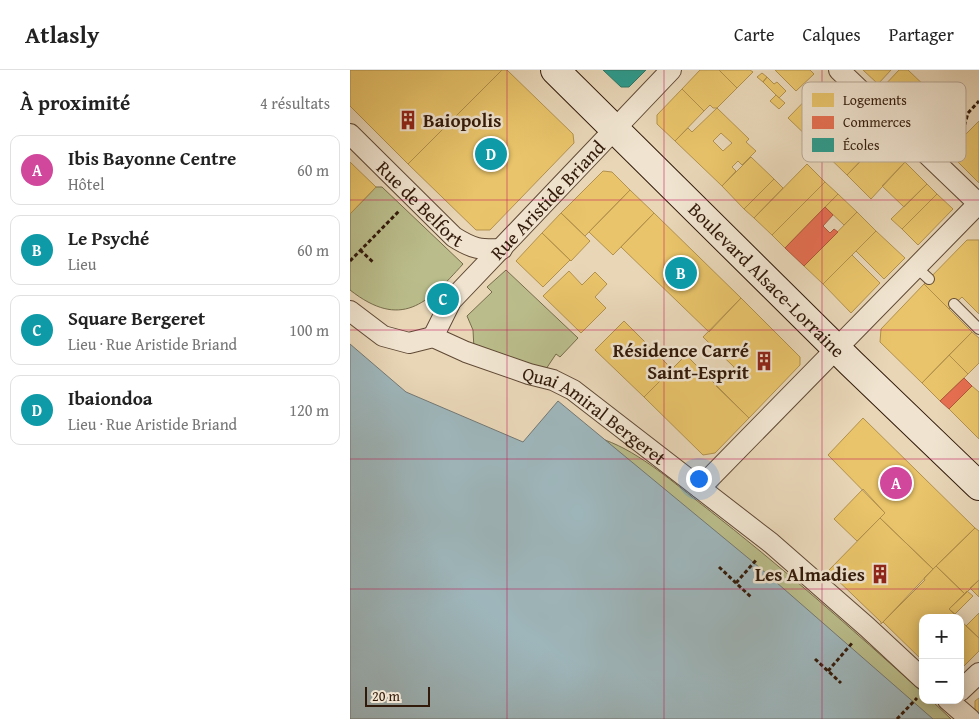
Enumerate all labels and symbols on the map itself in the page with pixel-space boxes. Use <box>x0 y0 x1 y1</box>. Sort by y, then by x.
legend <box>802 82 966 162</box>
text: Logements <box>843 90 907 110</box>
place label: Baiopolis <box>423 106 501 134</box>
building icon: Baiopolis <box>397 109 419 131</box>
text: Commerces <box>843 112 911 132</box>
street label: Rue Aristide Briand <box>484 133 612 266</box>
pin: D <box>475 135 507 173</box>
text: Écoles <box>843 135 880 155</box>
street label: Rue de Belfort <box>370 154 469 254</box>
street label: Boulevard Alsace-Lorraine <box>682 196 852 364</box>
pin: B <box>665 254 697 292</box>
pin: C <box>427 280 459 318</box>
place label: Résidence Carré Saint-Esprit <box>613 336 750 386</box>
building icon: Résidence Carré Saint-Esprit <box>753 350 775 372</box>
street label: Quai Amiral Bergeret <box>519 359 673 471</box>
pin: A <box>880 464 912 502</box>
your location <box>686 466 712 492</box>
place label: Les Almadies <box>755 560 865 588</box>
building icon: Les Almadies <box>869 563 891 585</box>
scale bar <box>365 684 430 707</box>

